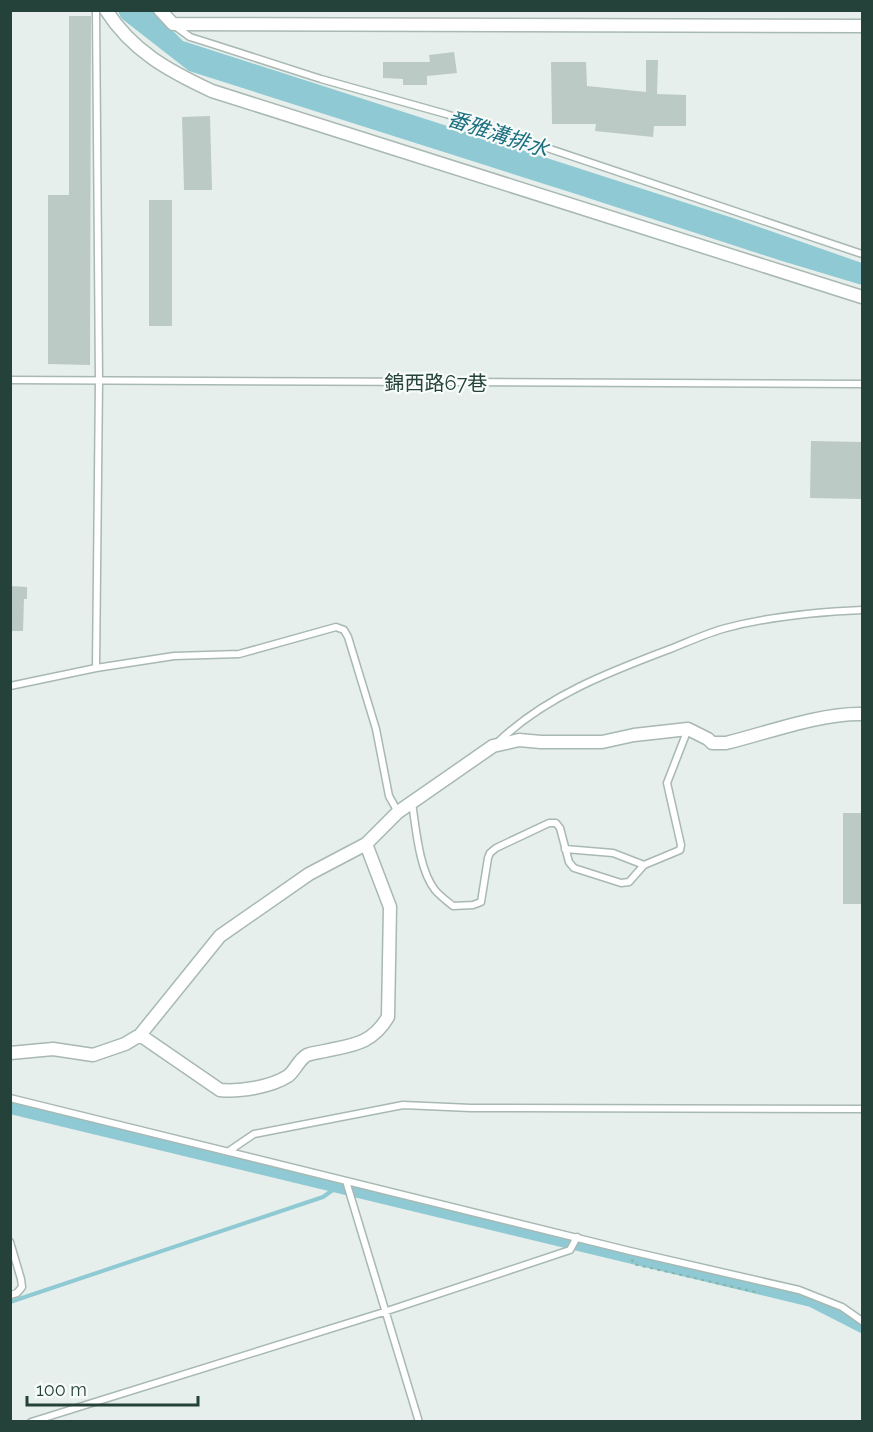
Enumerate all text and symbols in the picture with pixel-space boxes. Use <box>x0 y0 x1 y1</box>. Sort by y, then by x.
water label: 番雅溝排水 <box>444 105 553 162</box>
street label: 錦西路67巷 <box>385 371 487 395</box>
scale bar <box>27 1369 198 1407</box>
text: 100 m <box>36 1379 87 1400</box>

